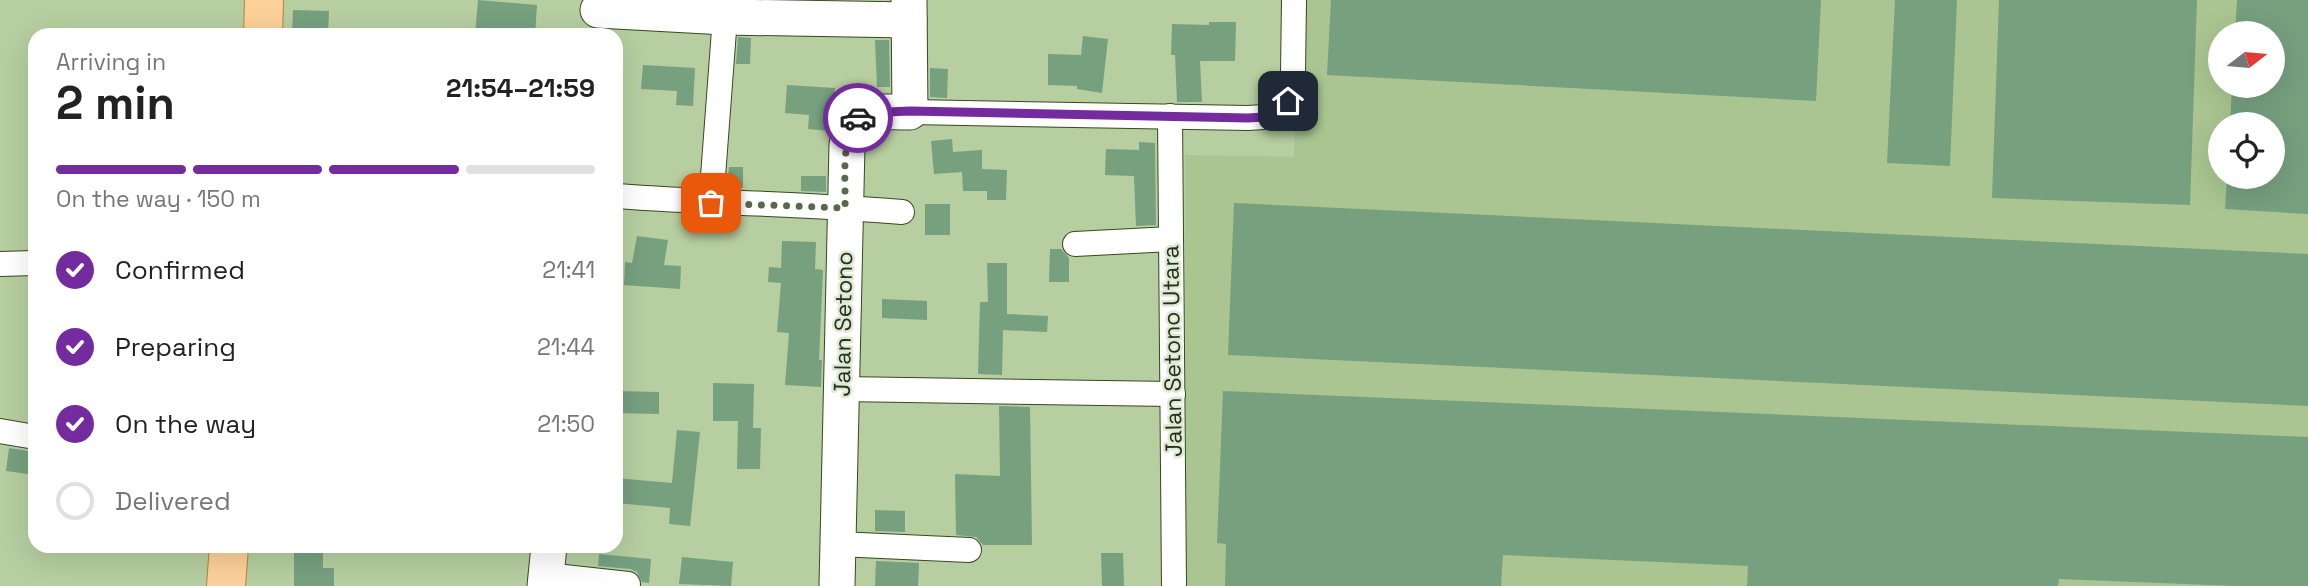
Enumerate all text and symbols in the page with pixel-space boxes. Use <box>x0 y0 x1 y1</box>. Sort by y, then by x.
north arrow <box>2208 21 2286 98</box>
map controls <box>2208 21 2285 189</box>
text: Arriving in <box>56 47 166 77</box>
text: 21:54–21:59 <box>446 71 595 105</box>
pin <box>1258 71 1318 131</box>
text: 2 min <box>56 74 175 132</box>
icon: home <box>1269 82 1307 120</box>
courier <box>823 83 893 153</box>
icon: car <box>839 99 877 137</box>
button: locate <box>2208 112 2285 189</box>
pin <box>681 173 741 233</box>
text: On the way · 150 m <box>56 184 261 214</box>
icon: bag <box>692 184 730 222</box>
street label: Jalan Setono Utara <box>1155 245 1189 457</box>
icon: check <box>56 251 94 289</box>
street label: Jalan Setono <box>827 251 859 397</box>
text: Confirmed <box>115 253 245 287</box>
text: 21:41 <box>542 255 595 285</box>
icon: check <box>56 328 94 366</box>
text: Preparing <box>115 330 236 364</box>
text: 21:44 <box>537 332 595 362</box>
icon: check <box>56 405 94 443</box>
text: On the way <box>115 407 256 441</box>
text: 21:50 <box>537 409 595 439</box>
text: Delivered <box>115 484 231 518</box>

